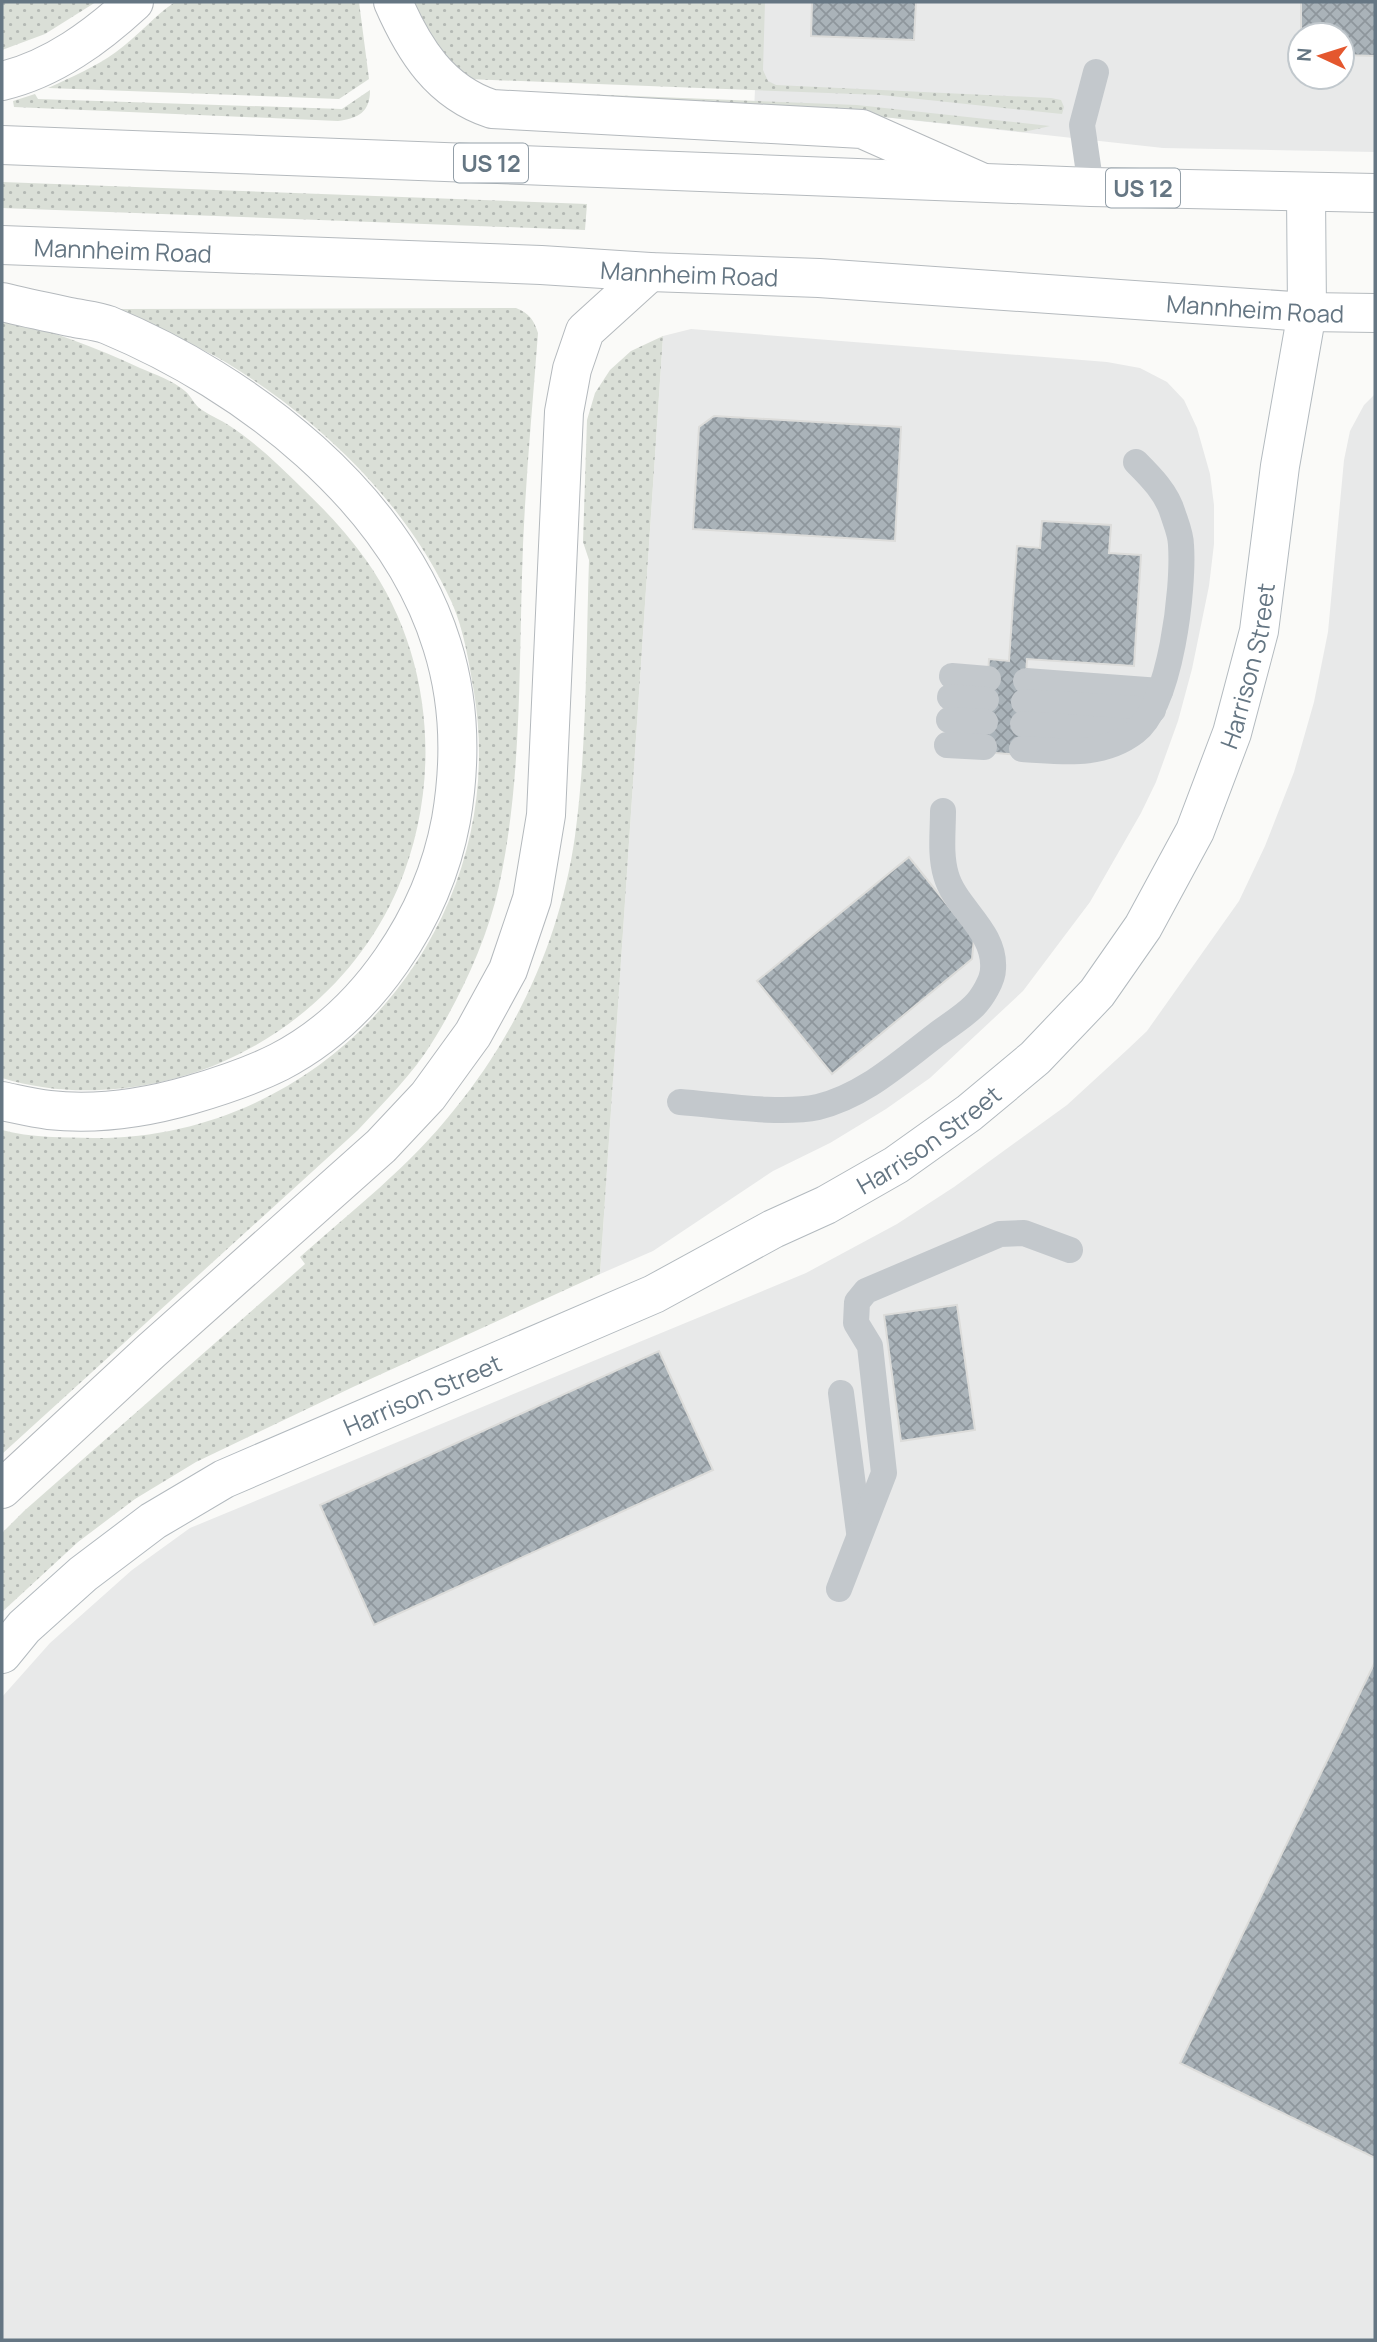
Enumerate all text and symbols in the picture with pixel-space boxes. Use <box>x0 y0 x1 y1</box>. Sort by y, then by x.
north arrow <box>1286 21 1356 91</box>
text: N <box>1291 47 1317 63</box>
road number: US 12 <box>454 144 528 182</box>
road number: US 12 <box>1106 168 1180 208</box>
street label: Mannheim Road <box>33 230 212 269</box>
street label: Mannheim Road <box>599 252 779 293</box>
street label: Mannheim Road <box>1165 286 1344 329</box>
street label: Harrison Street <box>1211 581 1281 753</box>
street label: Harrison Street <box>850 1077 1007 1201</box>
street label: Harrison Street <box>338 1345 506 1442</box>

